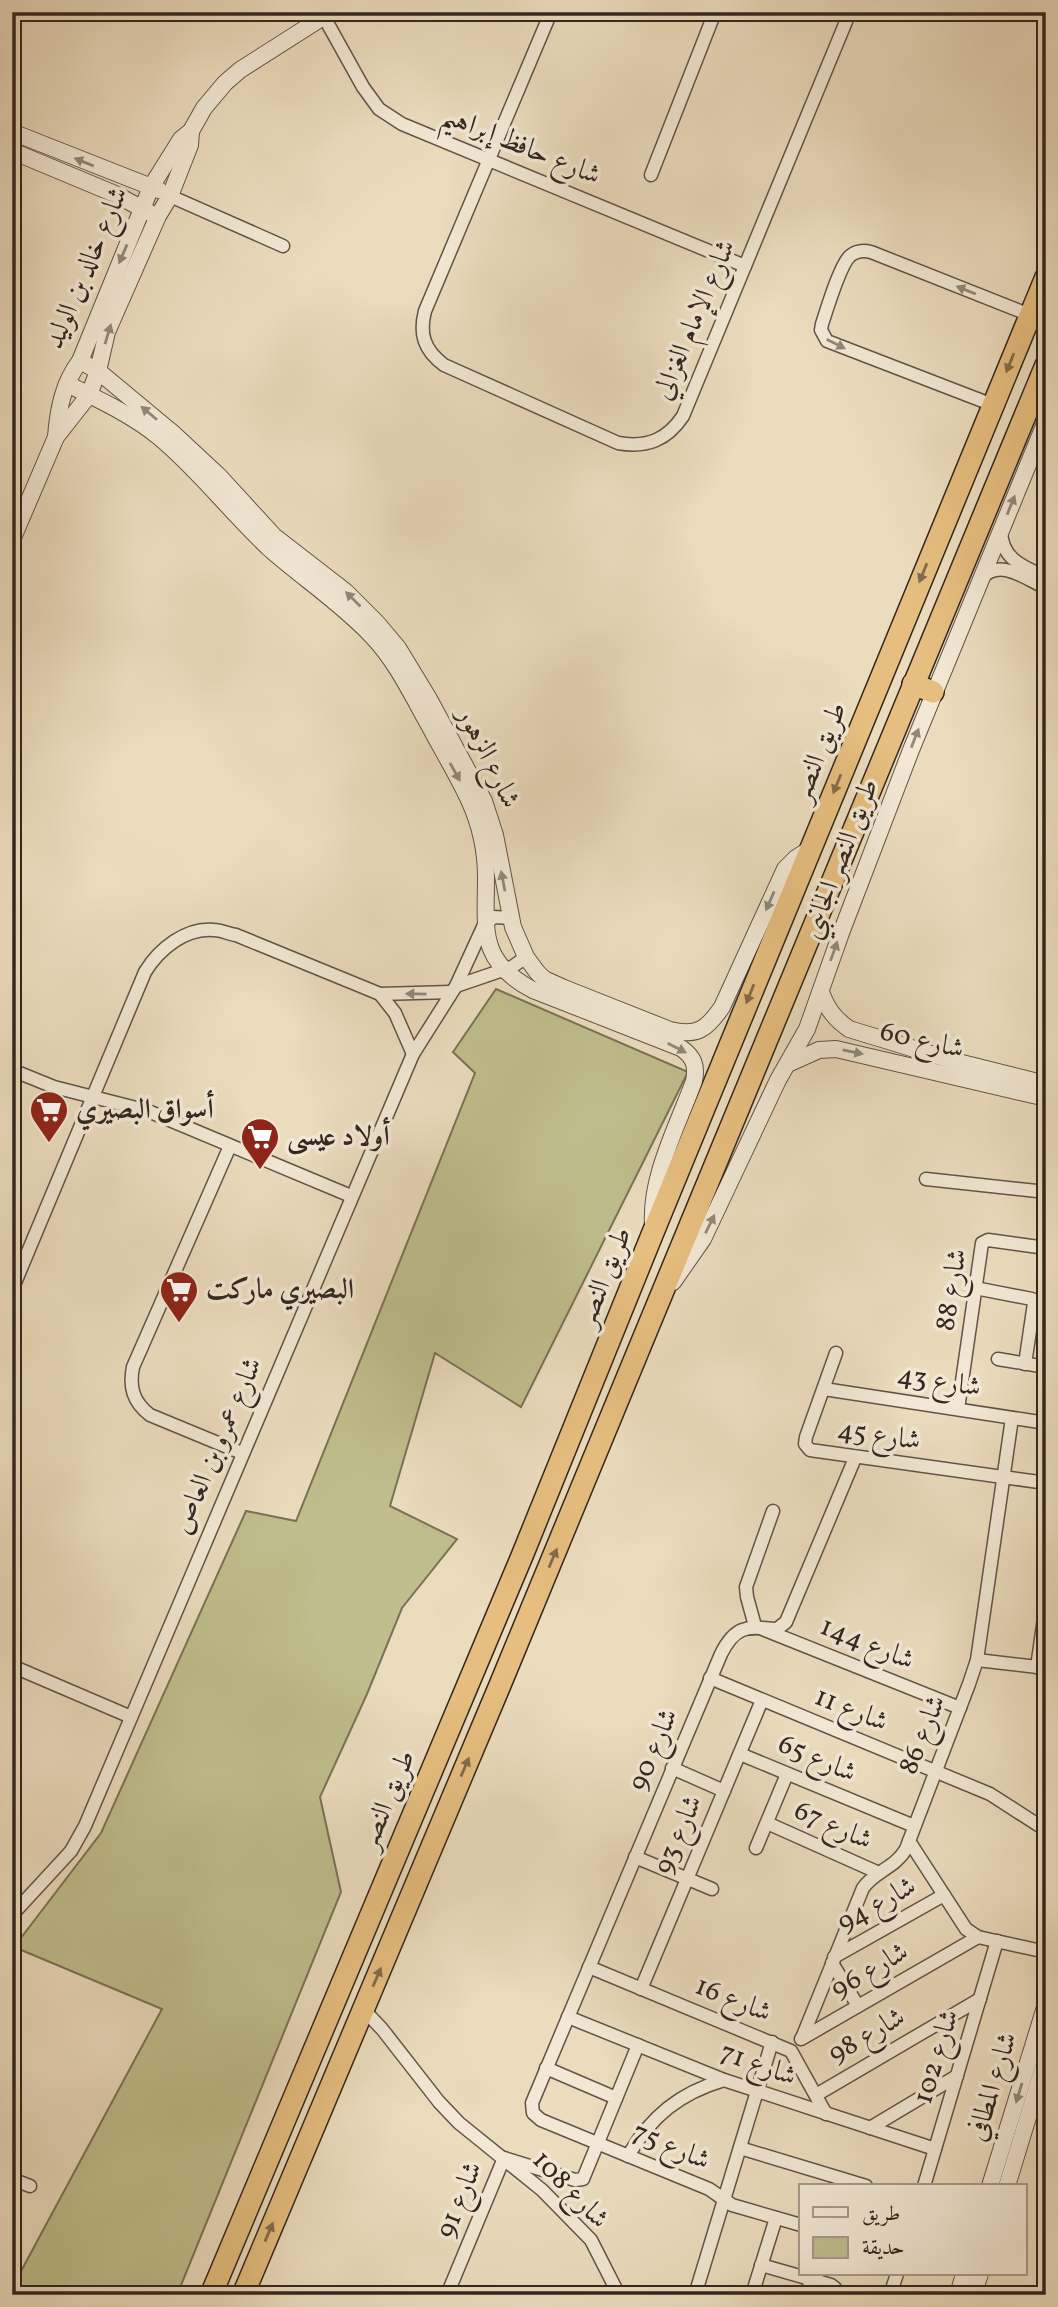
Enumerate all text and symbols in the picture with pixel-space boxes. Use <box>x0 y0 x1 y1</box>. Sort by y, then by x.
street label: شارع حافظ إبراهيم <box>433 96 606 201</box>
one-way arrow <box>74 156 95 167</box>
street label: شارع خالد بن الوليد <box>35 181 141 356</box>
street label: شارع الإمام الغزالي <box>644 234 749 407</box>
one-way arrow <box>117 244 129 264</box>
one-way arrow <box>956 284 977 295</box>
one-way arrow <box>103 324 113 345</box>
one-way arrow <box>826 339 846 350</box>
one-way arrow <box>1004 353 1016 373</box>
one-way arrow <box>140 405 158 421</box>
one-way arrow <box>1005 495 1017 515</box>
one-way arrow <box>918 563 929 584</box>
one-way arrow <box>344 590 361 607</box>
street label: طريق النصر <box>781 696 858 810</box>
street label: شارع الزهور <box>444 698 529 816</box>
one-way arrow <box>910 727 921 748</box>
one-way arrow <box>448 763 460 783</box>
street label: طريق النصر الجانبي <box>793 773 892 946</box>
one-way arrow <box>831 773 842 794</box>
one-way arrow <box>498 870 509 892</box>
one-way arrow <box>764 891 775 912</box>
one-way arrow <box>829 940 840 961</box>
one-way arrow <box>745 984 756 1005</box>
one-way arrow <box>405 988 427 1000</box>
street label: شارع 60 <box>876 1012 968 1072</box>
one-way arrow <box>668 1041 688 1053</box>
one-way arrow <box>842 1047 864 1058</box>
supermarket icon: أسواق البصيري <box>28 1089 70 1144</box>
place label: أسواق البصيري <box>76 1089 214 1131</box>
supermarket icon: أولاد عيسى <box>239 1116 281 1171</box>
place label: أولاد عيسى <box>287 1116 390 1157</box>
one-way arrow <box>705 1214 716 1234</box>
street label: طريق النصر <box>566 1221 643 1335</box>
street label: شارع 88 <box>926 1246 980 1334</box>
supermarket icon: البصيري ماركت <box>158 1269 200 1324</box>
place label: البصيري ماركت <box>206 1271 354 1311</box>
street label: شارع عمرو بن العاص <box>163 1352 275 1541</box>
street label: شارع 43 <box>894 1356 984 1410</box>
street label: شارع 45 <box>835 1411 923 1463</box>
one-way arrow <box>548 1547 559 1568</box>
street label: شارع 144 <box>813 1607 920 1682</box>
street label: شارع 11 <box>808 1678 894 1744</box>
street label: شارع 86 <box>889 1689 958 1781</box>
street label: شارع 90 <box>619 1703 691 1798</box>
street label: شارع 65 <box>771 1725 862 1795</box>
street label: طريق النصر <box>348 1744 426 1858</box>
one-way arrow <box>460 1757 471 1778</box>
street label: شارع 93 <box>645 1789 715 1881</box>
street label: شارع 67 <box>787 1792 878 1862</box>
street label: شارع 94 <box>830 1867 924 1944</box>
street label: شارع 96 <box>824 1933 917 2011</box>
one-way arrow <box>371 1967 383 1987</box>
street label: شارع 16 <box>688 1967 777 2035</box>
street label: شارع 98 <box>821 1998 914 2075</box>
street label: شارع 102 <box>904 2005 972 2110</box>
street label: شارع المطافي <box>958 2028 1030 2147</box>
street label: شارع 71 <box>714 2033 802 2099</box>
one-way arrow <box>1013 2082 1023 2103</box>
street label: شارع 75 <box>625 2113 716 2183</box>
street label: شارع 108 <box>521 2142 617 2240</box>
street label: شارع 91 <box>427 2156 495 2245</box>
legend <box>799 2184 1026 2276</box>
text: طريق <box>862 2200 900 2229</box>
one-way arrow <box>264 2221 275 2242</box>
text: حديقة <box>862 2234 905 2263</box>

